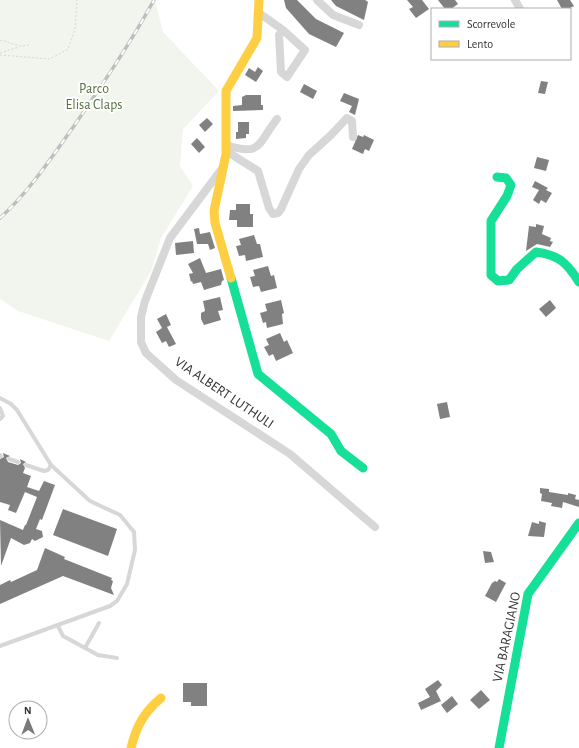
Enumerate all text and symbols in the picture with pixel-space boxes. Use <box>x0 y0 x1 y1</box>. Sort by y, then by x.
legend <box>431 8 571 60</box>
text: Scorrevole <box>467 18 515 30</box>
text: Lento <box>467 38 493 50</box>
park label: Parco Elisa Claps <box>65 82 123 112</box>
street label: VIA ALBERT LUTHULI <box>172 355 276 431</box>
street label: VIA BARAGIANO <box>491 591 523 683</box>
north arrow <box>8 700 48 740</box>
text: N <box>24 705 32 716</box>

